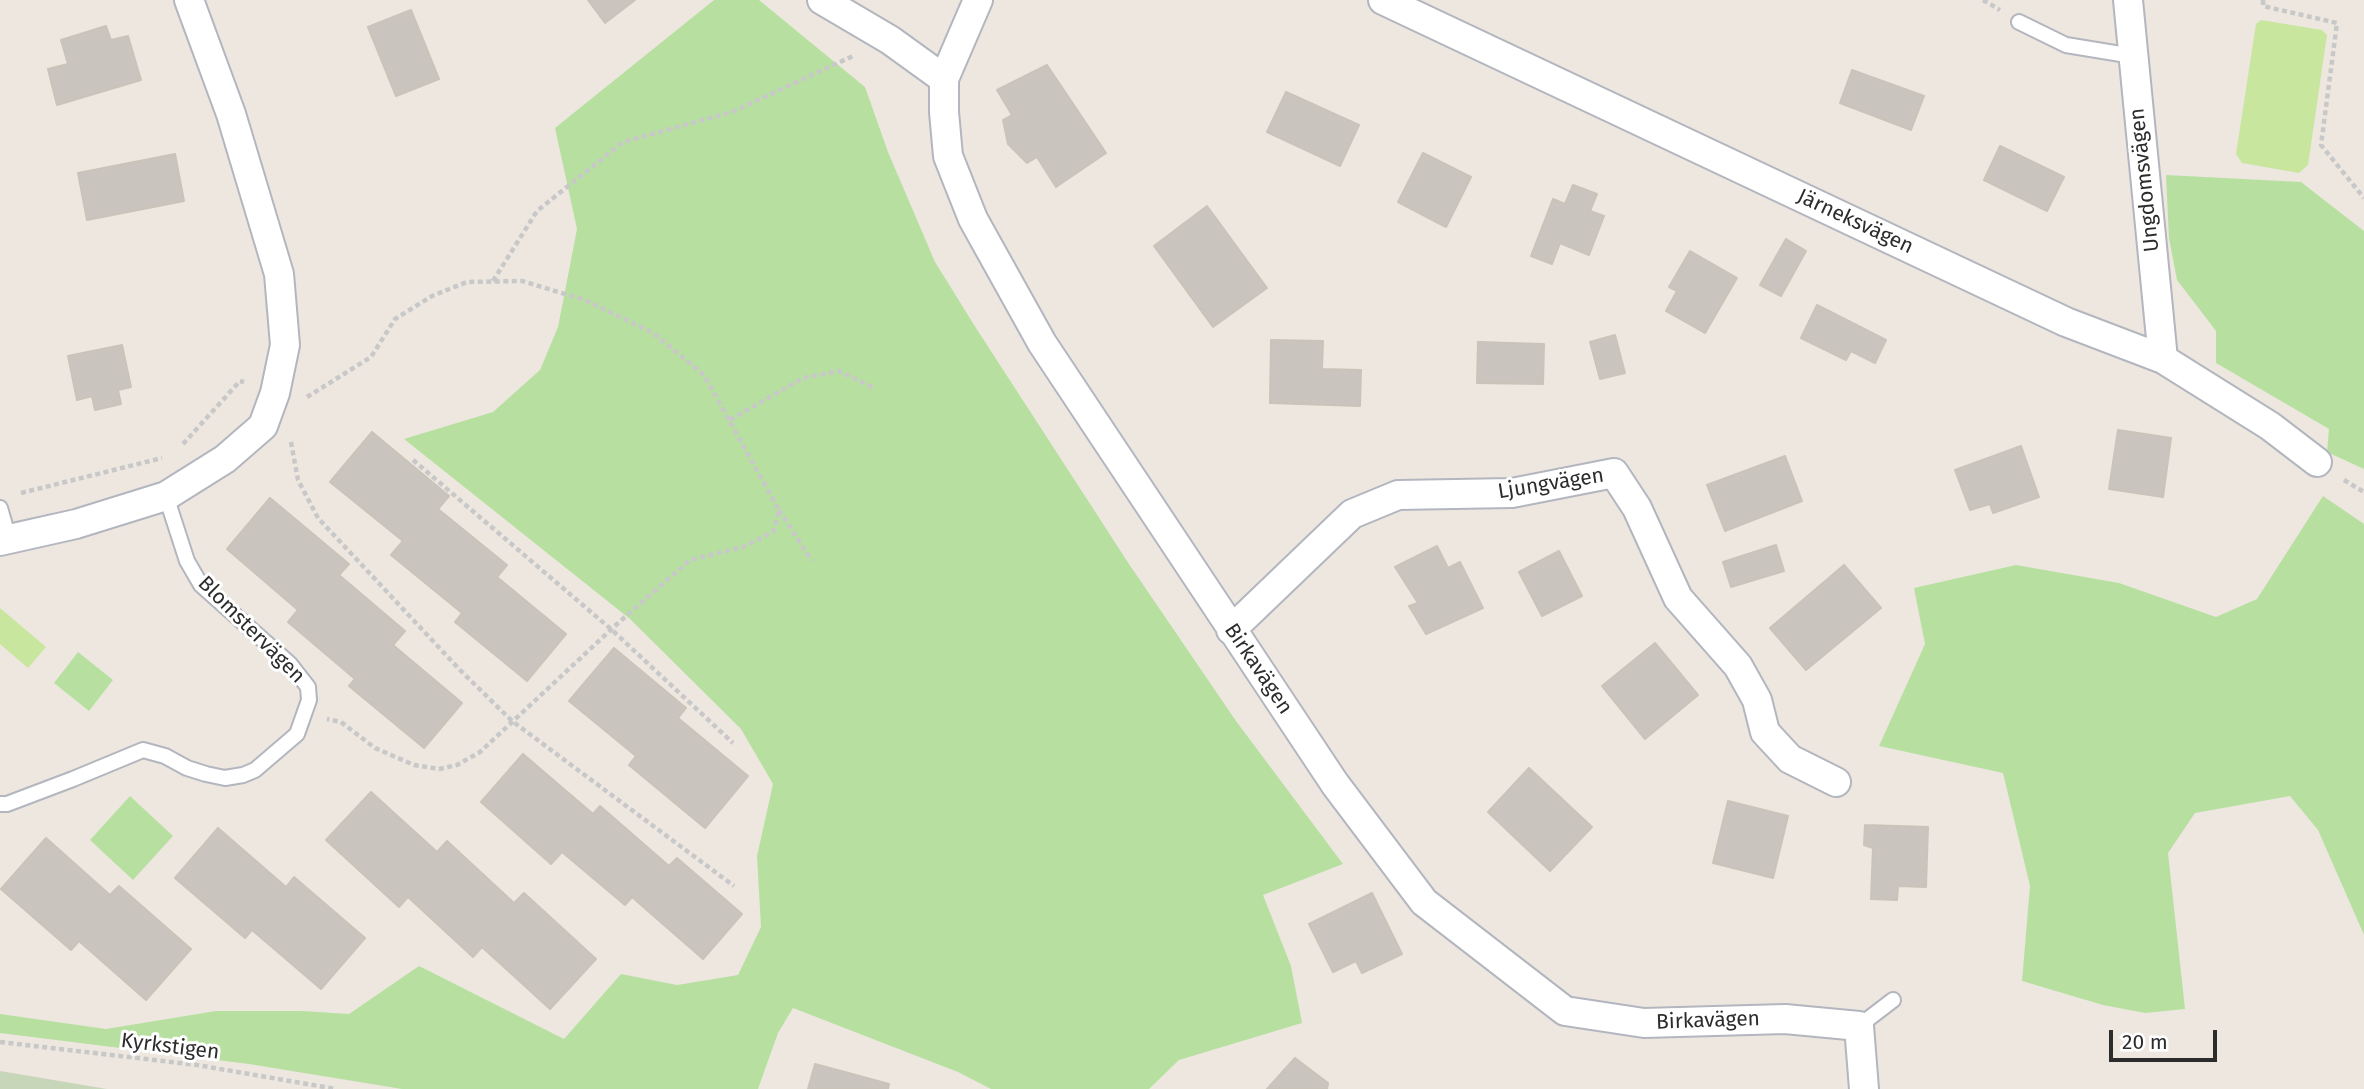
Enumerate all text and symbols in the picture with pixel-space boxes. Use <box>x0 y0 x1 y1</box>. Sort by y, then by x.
street label: Ungdomsvägen <box>2125 107 2165 253</box>
street label: Järneksvägen <box>1793 184 1917 260</box>
street label: Ljungvägen <box>1496 463 1606 505</box>
street label: Blomstervägen <box>192 571 310 689</box>
street label: Birkavägen <box>1219 619 1297 719</box>
street label: Birkavägen <box>1656 1007 1760 1035</box>
scale bar <box>2112 1016 2220 1060</box>
street label: Kyrkstigen <box>119 1028 221 1066</box>
text: 20 m <box>2122 1029 2168 1055</box>

